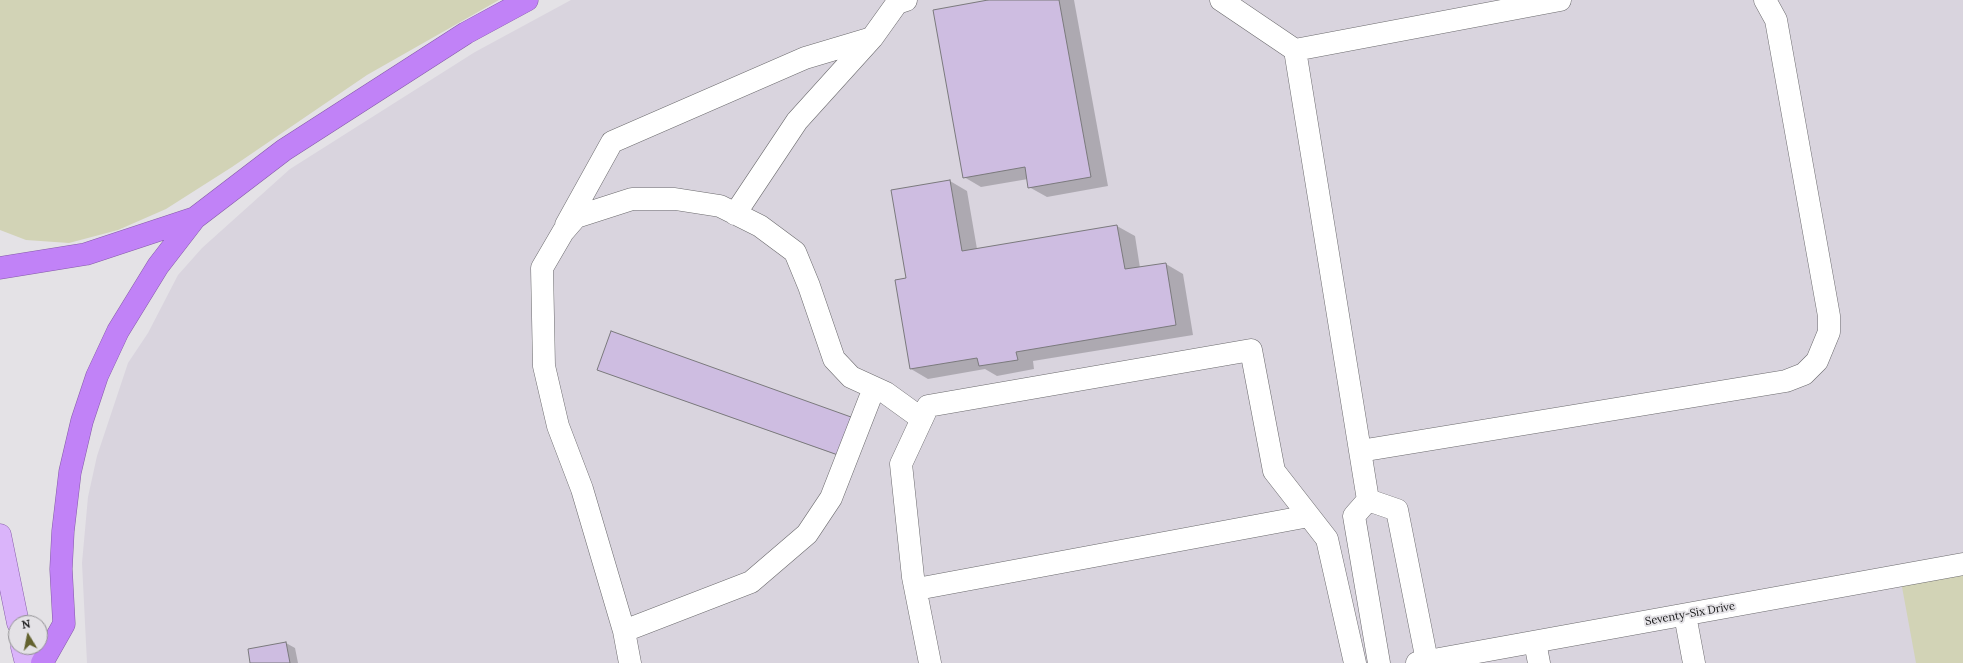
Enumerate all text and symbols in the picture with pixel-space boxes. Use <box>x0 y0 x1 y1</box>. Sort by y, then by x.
street label: Seventy-Six Drive <box>1644 600 1736 628</box>
north arrow <box>8 615 48 655</box>
text: N <box>21 617 31 632</box>

